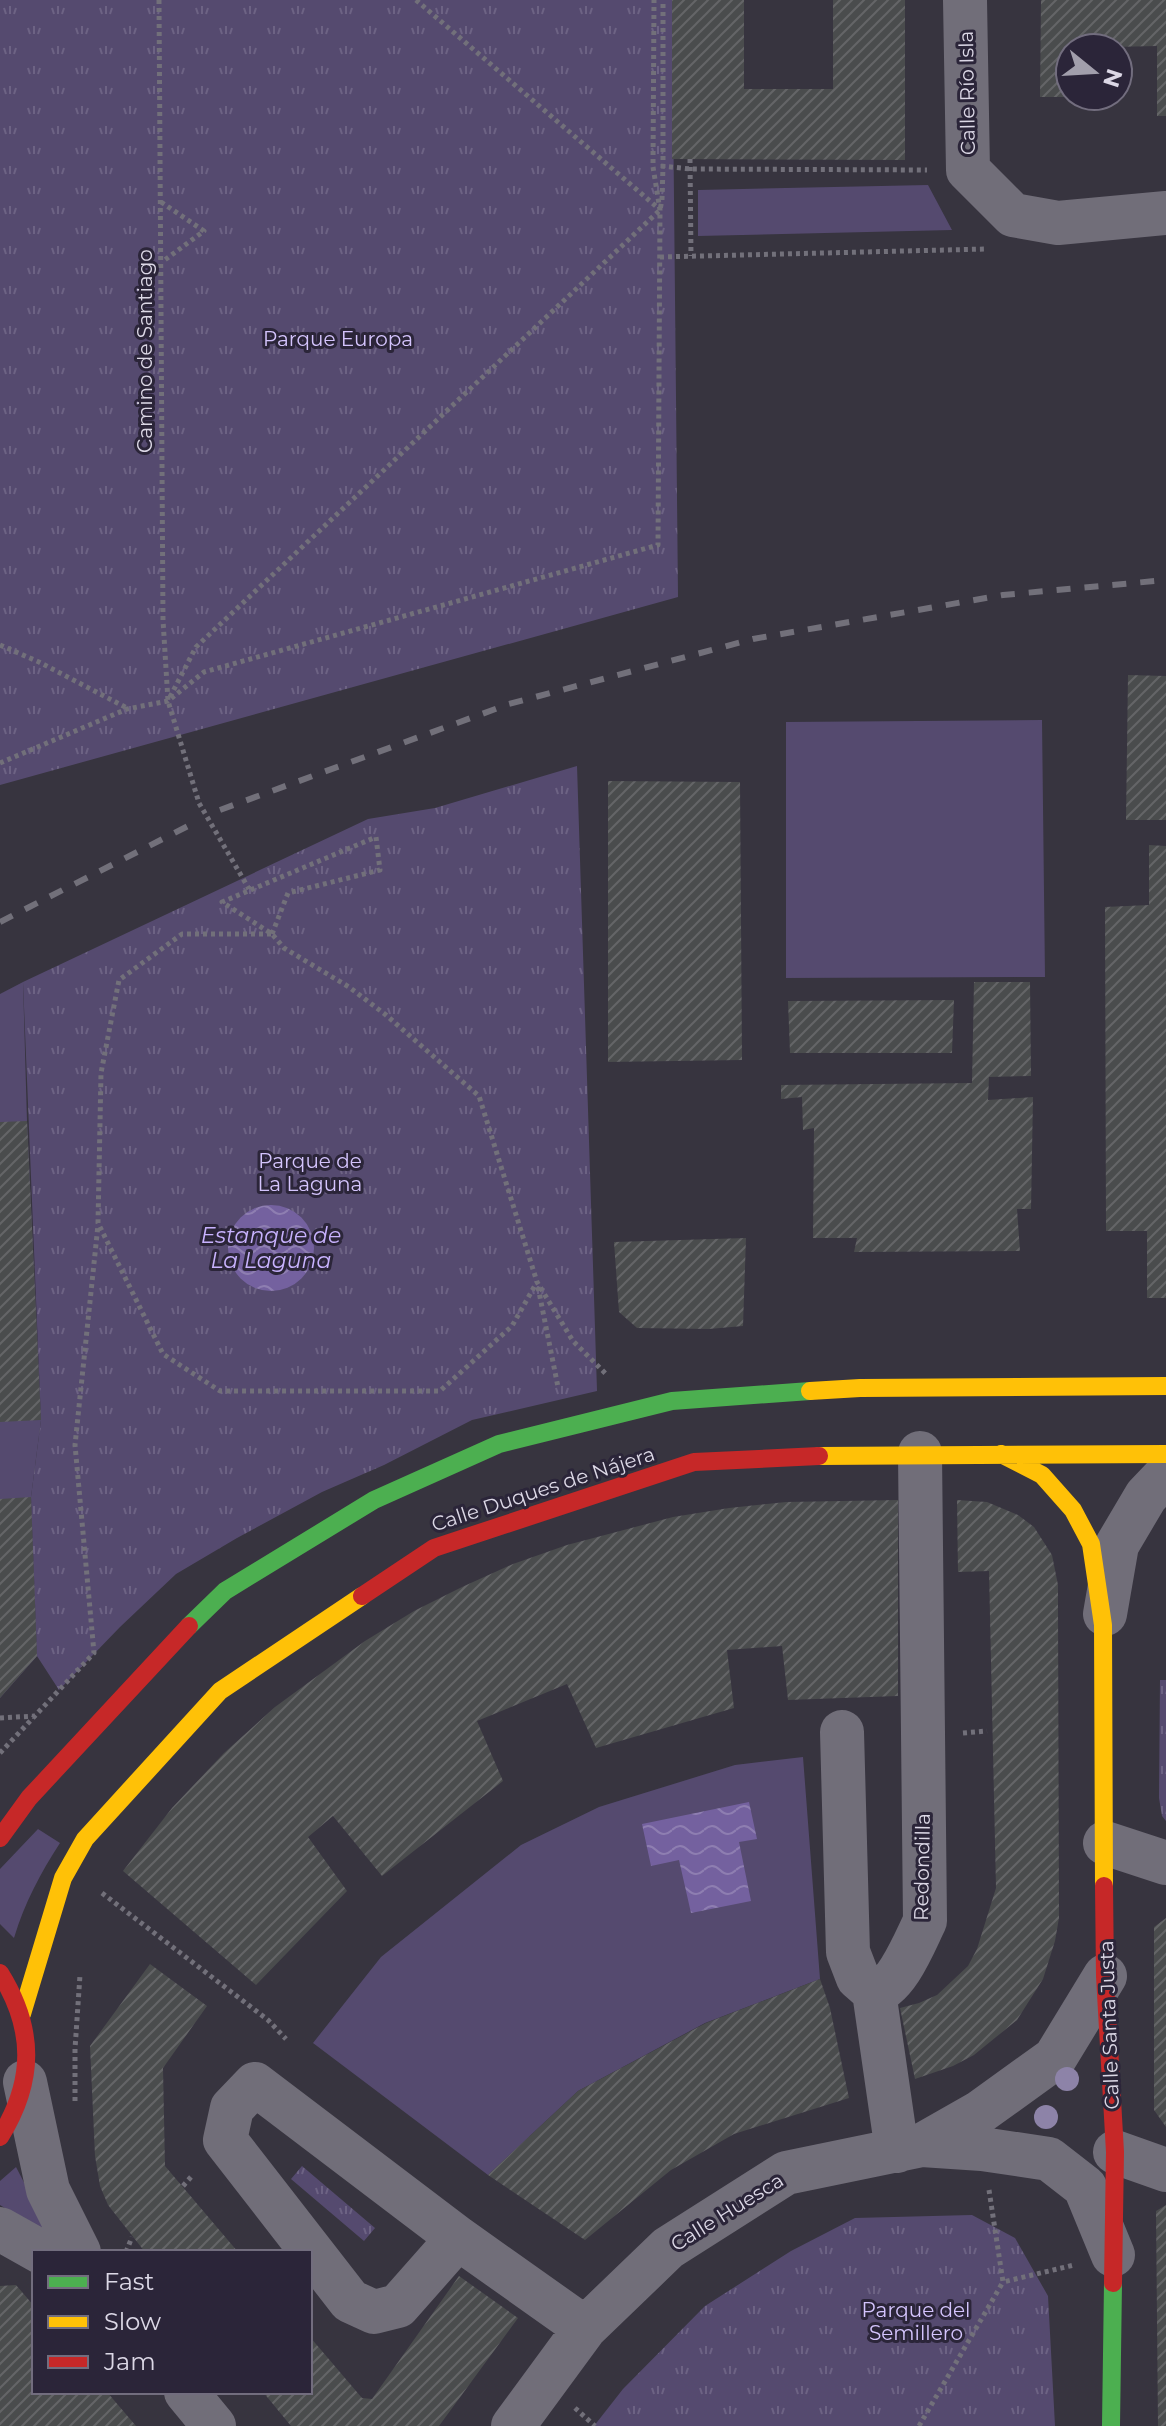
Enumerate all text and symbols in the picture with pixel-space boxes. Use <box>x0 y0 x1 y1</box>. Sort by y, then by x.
street label: Calle Río Isla <box>954 31 980 155</box>
north arrow <box>1054 32 1134 112</box>
text: N <box>1097 65 1128 91</box>
street label: Camino de Santiago <box>133 249 157 453</box>
park label: Parque Europa <box>263 327 413 351</box>
park label: Parque de La Laguna <box>258 1149 362 1196</box>
water label: Estanque de La Laguna <box>201 1222 341 1274</box>
street label: Calle Duques de Nájera <box>428 1442 658 1536</box>
street label: Redondilla <box>909 1813 935 1921</box>
street label: Calle Santa Justa <box>1094 1940 1124 2110</box>
street label: Calle Huesca <box>666 2168 788 2256</box>
legend <box>32 2250 312 2394</box>
text: Fast <box>104 2267 155 2296</box>
park label: Parque del Semillero <box>862 2298 970 2345</box>
text: Slow <box>104 2307 161 2336</box>
text: Jam <box>103 2347 156 2376</box>

